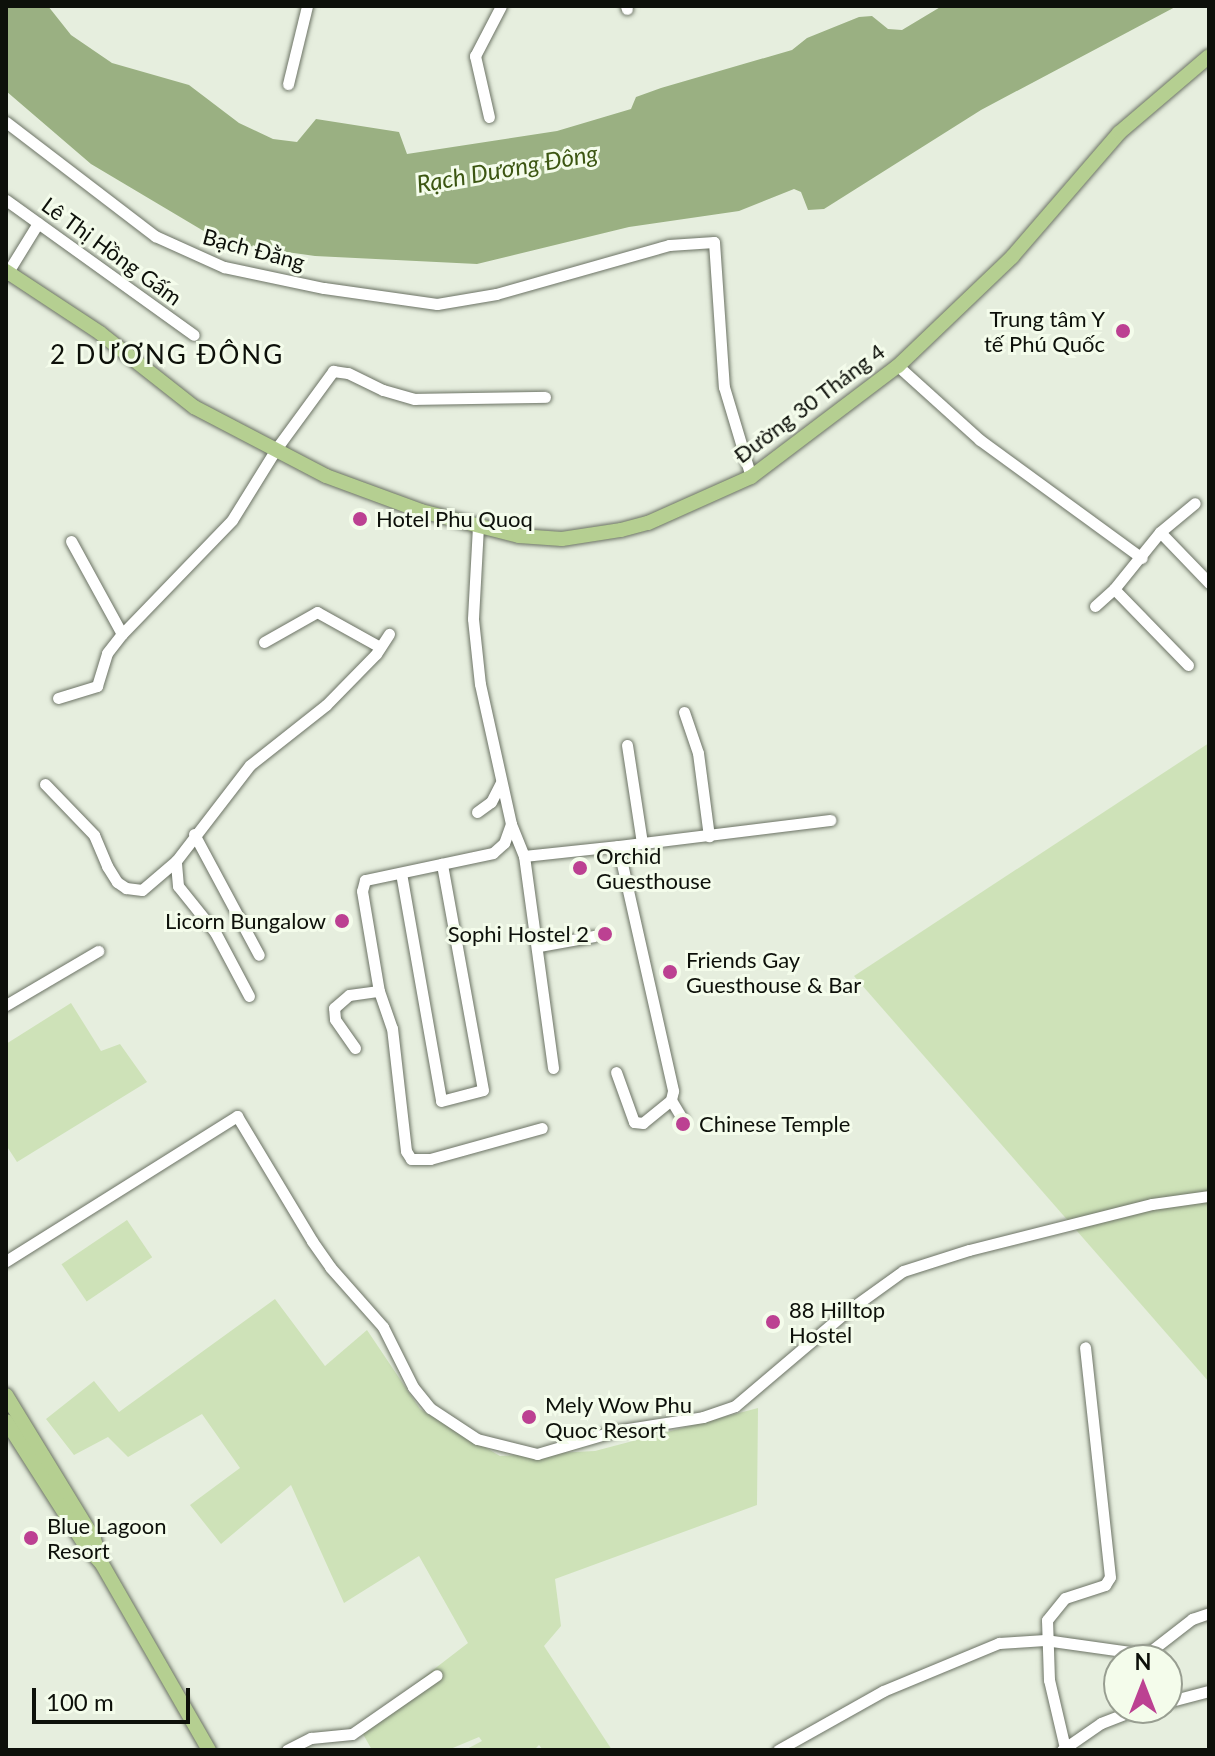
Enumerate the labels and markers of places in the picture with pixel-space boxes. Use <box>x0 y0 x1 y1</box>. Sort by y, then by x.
place label: Trung tâm Y tế Phú Quốc <box>984 305 1105 356</box>
marker: Trung tâm Y tế Phú Quốc <box>1112 320 1134 342</box>
place label: Hotel Phu Quoq <box>376 506 533 532</box>
marker: Hotel Phu Quoq <box>351 510 369 528</box>
place label: Orchid Guesthouse <box>596 842 711 894</box>
marker: Orchid Guesthouse <box>571 859 589 877</box>
place label: Licorn Bungalow <box>165 908 326 934</box>
marker: Licorn Bungalow <box>333 912 351 930</box>
place label: Sophi Hostel 2 <box>448 921 589 947</box>
marker: Sophi Hostel 2 <box>596 925 614 943</box>
place label: Friends Gay Guesthouse & Bar <box>686 946 861 998</box>
marker: Friends Gay Guesthouse & Bar <box>661 963 679 981</box>
place label: Chinese Temple <box>699 1111 851 1137</box>
marker: Chinese Temple <box>674 1115 692 1133</box>
place label: 88 Hilltop Hostel <box>789 1296 885 1348</box>
marker: 88 Hilltop Hostel <box>764 1313 782 1331</box>
place label: Mely Wow Phu Quoc Resort <box>545 1391 693 1442</box>
marker: Mely Wow Phu Quoc Resort <box>520 1408 538 1426</box>
place label: Blue Lagoon Resort <box>47 1512 166 1564</box>
marker: Blue Lagoon Resort <box>22 1529 40 1547</box>

